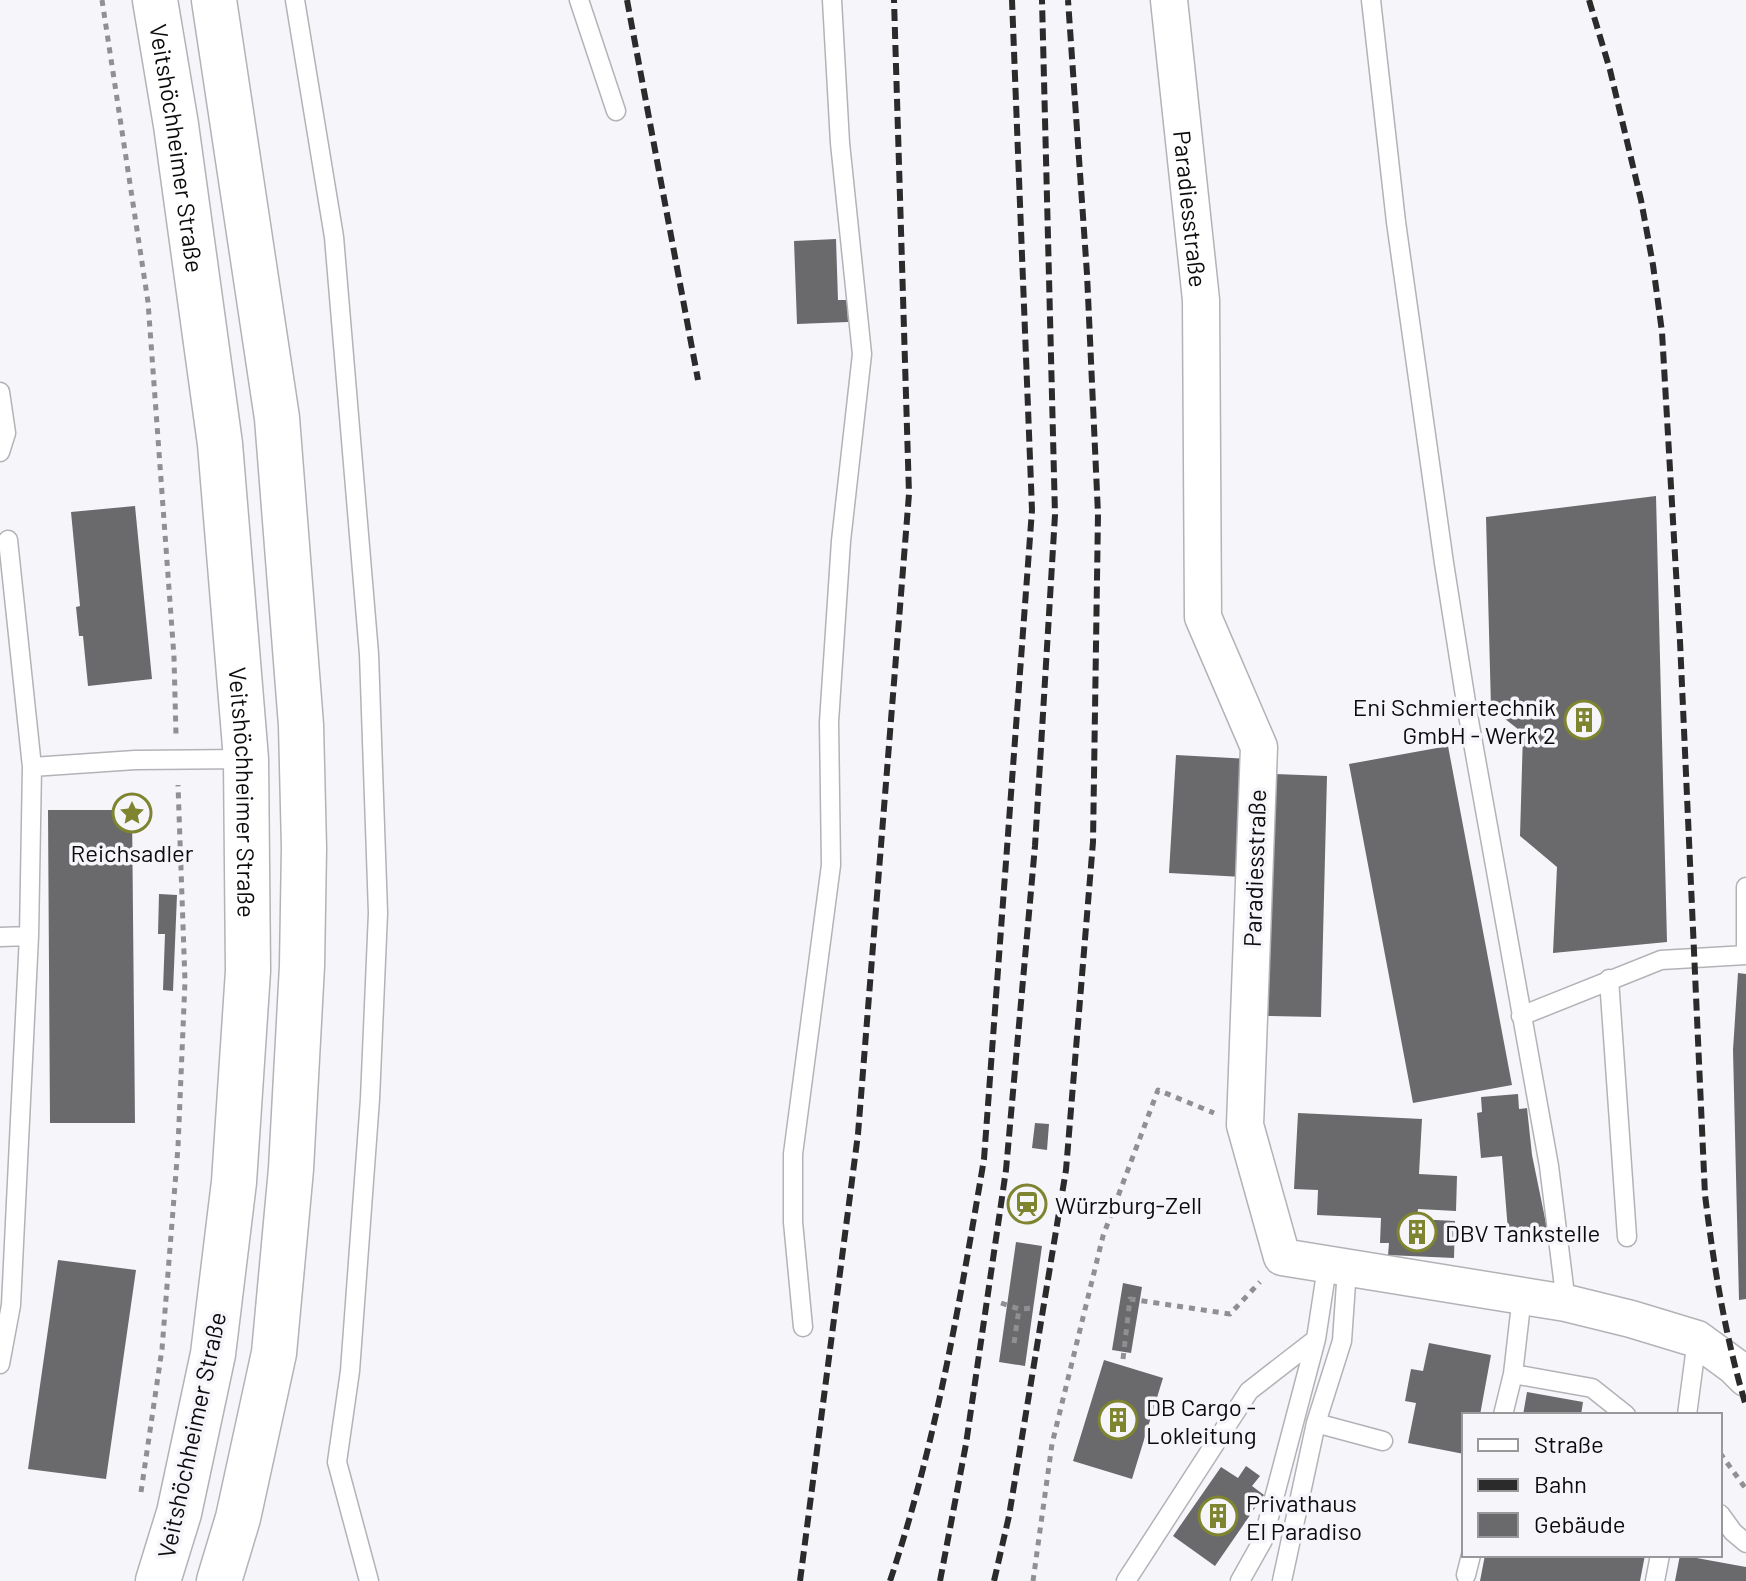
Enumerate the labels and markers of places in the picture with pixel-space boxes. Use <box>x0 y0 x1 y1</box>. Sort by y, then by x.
place label: Eni Schmiertechnik GmbH - Werk 2 <box>1353 692 1556 749</box>
building icon: Eni Schmiertechnik GmbH - Werk 2 <box>1563 699 1605 741</box>
place icon: Reichsadler <box>111 792 153 834</box>
place label: Reichsadler <box>71 838 194 867</box>
station icon: Würzburg-Zell <box>1006 1183 1048 1225</box>
place label: Würzburg-Zell <box>1055 1190 1202 1219</box>
building icon: DBV Tankstelle <box>1396 1211 1438 1253</box>
place label: DBV Tankstelle <box>1445 1218 1600 1247</box>
place label: DB Cargo - Lokleitung <box>1146 1392 1257 1449</box>
building icon: DB Cargo - Lokleitung <box>1097 1399 1139 1441</box>
place label: Privathaus El Paradiso <box>1246 1488 1362 1545</box>
building icon: Privathaus El Paradiso <box>1197 1495 1239 1537</box>

